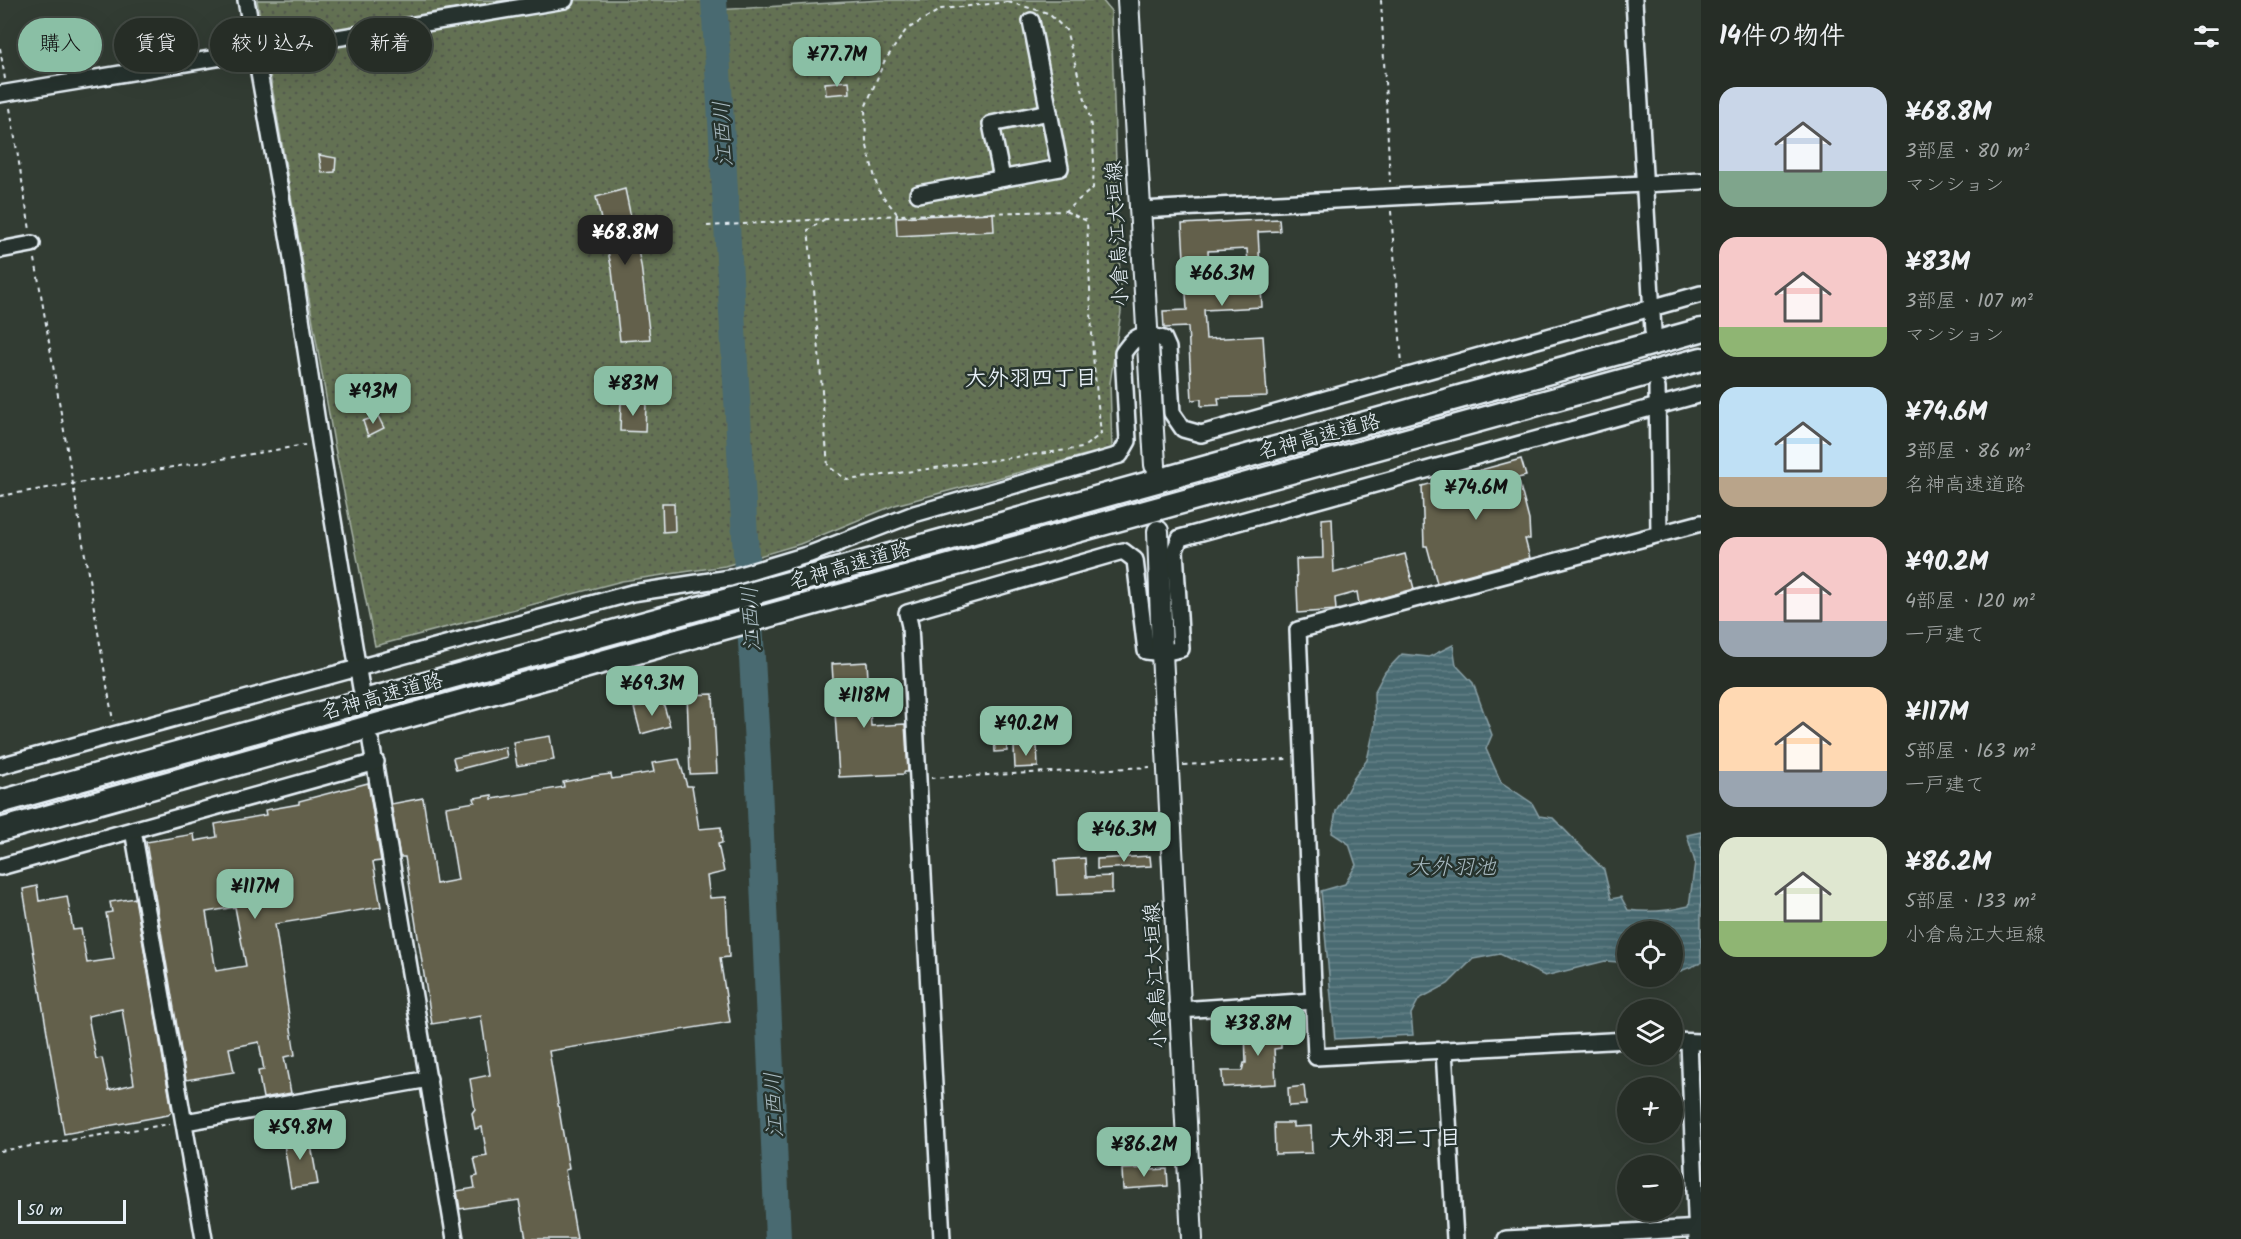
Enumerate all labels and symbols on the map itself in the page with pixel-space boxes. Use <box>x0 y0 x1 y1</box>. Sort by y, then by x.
pin: ¥77.7M <box>788 37 886 88</box>
water label: 江西川 <box>705 100 744 168</box>
street label: 小倉烏江大垣線 <box>1098 160 1139 308</box>
pin: ¥68.8M <box>576 215 674 266</box>
pin: ¥66.3M <box>1173 256 1271 307</box>
district label: 大外羽四丁目 <box>965 362 1097 397</box>
pin: ¥83M <box>597 366 669 417</box>
pin: ¥93M <box>337 374 409 425</box>
street label: 名神高速道路 <box>1254 405 1385 470</box>
pin: ¥74.6M <box>1427 470 1525 521</box>
street label: 名神高速道路 <box>785 533 916 600</box>
water label: 江西川 <box>733 585 772 653</box>
street label: 名神高速道路 <box>317 664 448 731</box>
pin: ¥69.3M <box>603 666 701 717</box>
pin: ¥118M <box>822 678 906 729</box>
pin: ¥90.2M <box>977 706 1075 757</box>
pin: ¥46.3M <box>1075 812 1173 863</box>
water label: 大外羽池 <box>1408 851 1497 886</box>
pin: ¥117M <box>213 869 297 920</box>
street label: 小倉烏江大垣線 <box>1136 902 1177 1050</box>
pin: ¥38.8M <box>1209 1006 1307 1057</box>
water label: 江西川 <box>757 1071 794 1139</box>
pin: ¥59.8M <box>251 1110 349 1161</box>
district label: 大外羽二丁目 <box>1329 1122 1461 1157</box>
pin: ¥86.2M <box>1095 1127 1193 1178</box>
scale bar <box>18 1197 126 1224</box>

